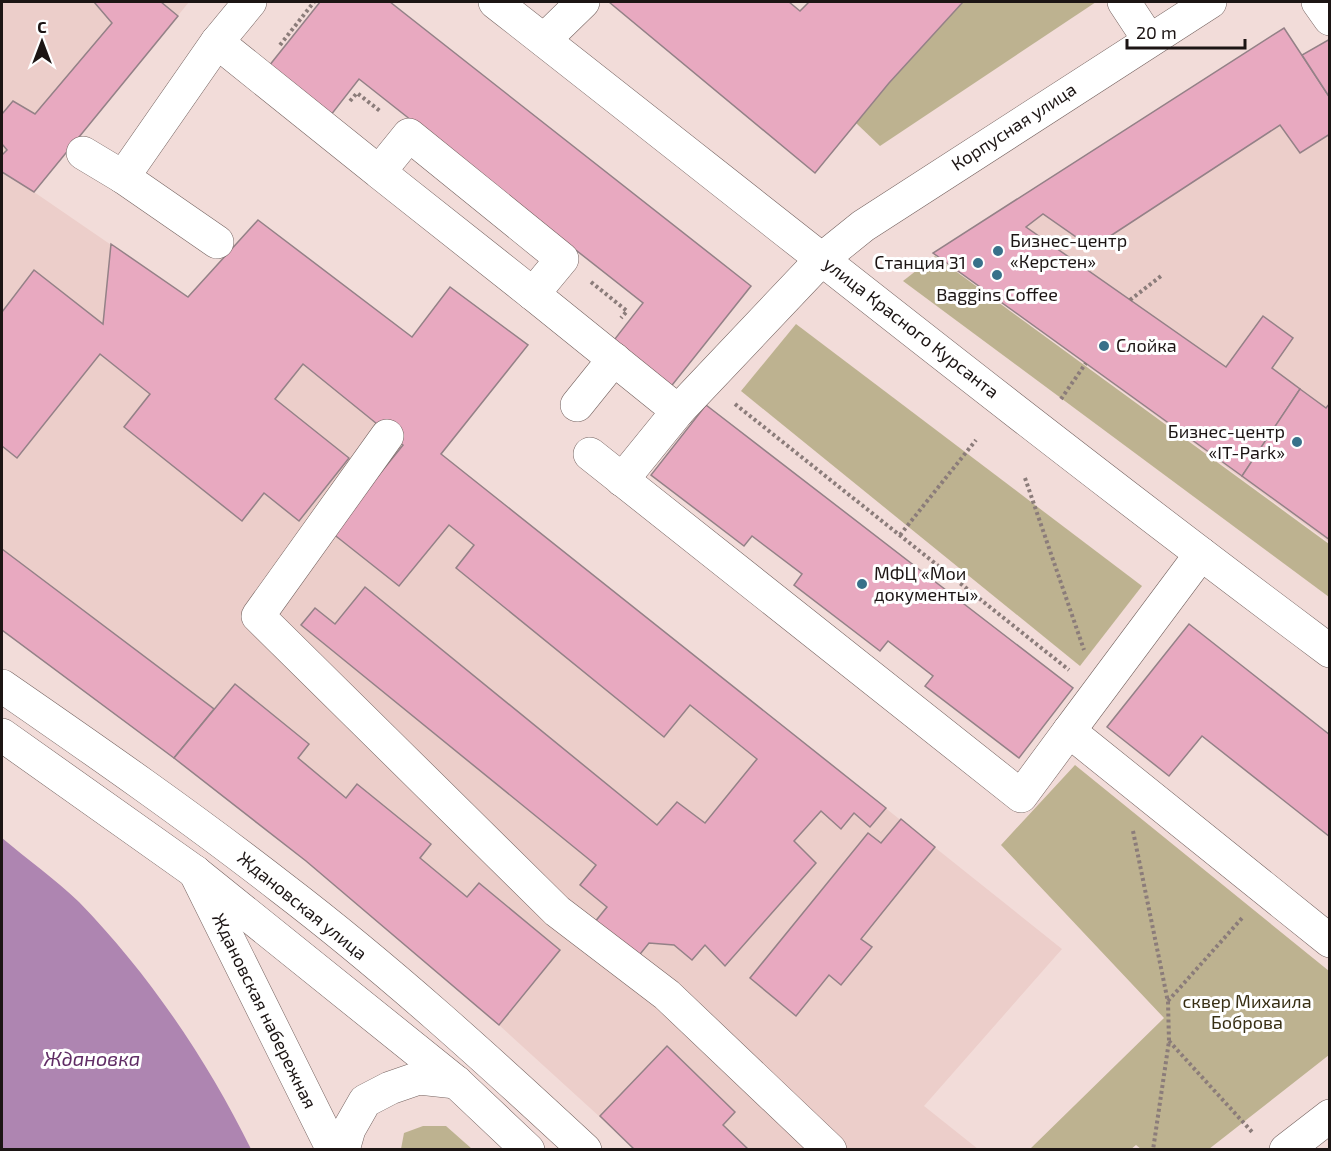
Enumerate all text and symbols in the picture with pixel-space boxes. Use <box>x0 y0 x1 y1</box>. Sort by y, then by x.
north arrow <box>12 12 72 72</box>
scale bar <box>1127 12 1246 50</box>
text: С <box>37 17 47 36</box>
text: 20 m <box>1136 21 1177 43</box>
street label: Корпусная улица <box>947 78 1080 175</box>
place label: Бизнес-центр «Керстен» <box>1010 229 1127 272</box>
marker: Бизнес-центр «Керстен» <box>991 244 1005 258</box>
place label: Станция 31 <box>874 251 966 273</box>
street label: улица Красного Курсанта <box>820 252 1004 402</box>
marker: Станция 31 <box>971 256 985 270</box>
marker: Baggins Coffee <box>990 268 1004 282</box>
place label: Baggins Coffee <box>936 283 1058 305</box>
place label: Слойка <box>1116 334 1177 356</box>
marker: Слойка <box>1097 339 1111 353</box>
place label: Бизнес-центр «IT-Park» <box>1168 420 1285 463</box>
marker: Бизнес-центр «IT-Park» <box>1290 435 1304 449</box>
place label: МФЦ «Мои документы» <box>874 562 978 605</box>
marker: МФЦ «Мои документы» <box>855 577 869 591</box>
street label: Ждановская улица <box>234 846 372 964</box>
street label: Ждановская набережная <box>208 909 322 1112</box>
park label: сквер Михаила Боброва <box>1182 990 1312 1033</box>
water label: Ждановка <box>43 1046 140 1070</box>

